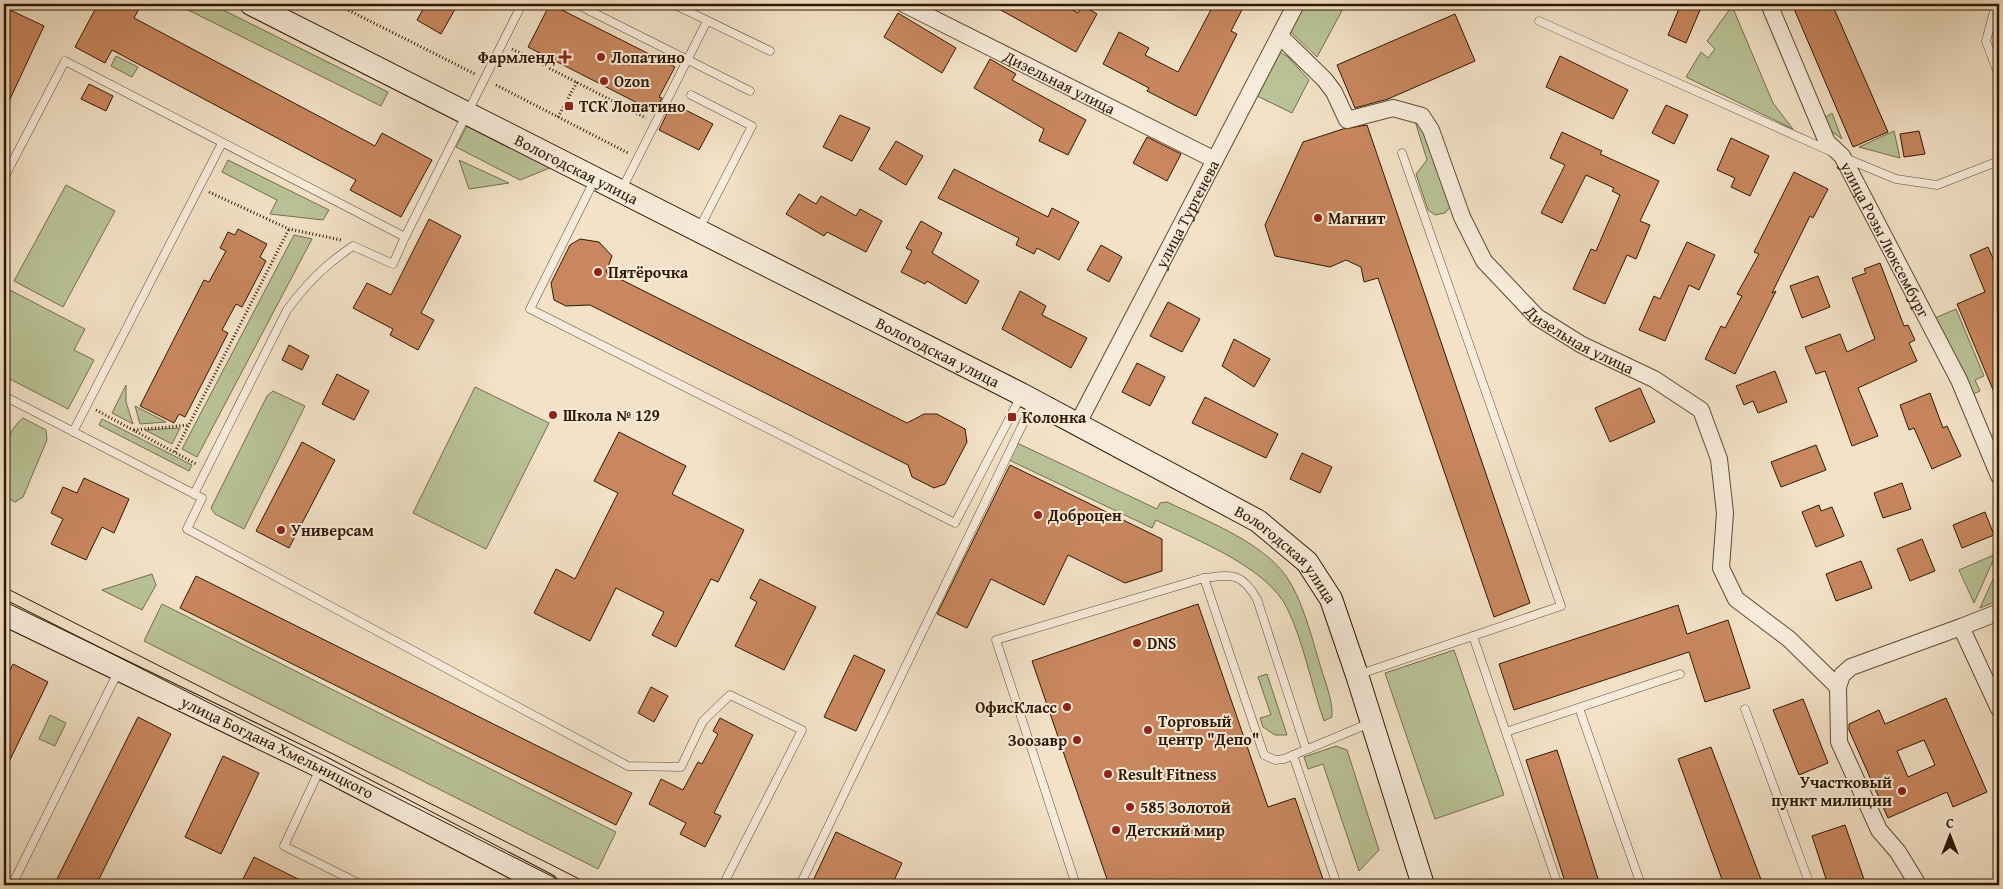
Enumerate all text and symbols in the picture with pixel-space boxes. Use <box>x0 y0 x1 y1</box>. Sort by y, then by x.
street label: Дизельная улица <box>999 43 1120 120</box>
place label: Фармленд <box>478 45 555 69</box>
place label: Лопатино <box>611 45 685 69</box>
marker: Фармленд <box>559 51 571 63</box>
marker: Лопатино <box>595 51 607 63</box>
place label: Ozon <box>614 69 650 93</box>
marker: Ozon <box>598 75 610 87</box>
place label: ТСК Лопатино <box>579 94 686 118</box>
marker: ТСК Лопатино <box>563 100 575 112</box>
street label: Вологодская улица <box>511 128 643 210</box>
street label: улица Тургенева <box>1148 155 1225 273</box>
street label: улица Розы Люксембург <box>1834 156 1936 322</box>
place label: Магнит <box>1328 206 1386 230</box>
marker: Магнит <box>1312 212 1324 224</box>
place label: Пятёрочка <box>608 260 689 284</box>
marker: Пятёрочка <box>592 266 604 278</box>
street label: Дизельная улица <box>1519 299 1639 380</box>
street label: Вологодская улица <box>872 311 1004 393</box>
place label: Школа № 129 <box>563 403 660 427</box>
place label: Колонка <box>1022 405 1087 429</box>
marker: Школа № 129 <box>547 409 559 421</box>
marker: Колонка <box>1006 411 1018 423</box>
street label: Вологодская улица <box>1230 499 1343 608</box>
place label: Доброцен <box>1047 503 1122 527</box>
marker: Доброцен <box>1032 509 1044 521</box>
place label: Универсам <box>291 518 374 542</box>
marker: Универсам <box>275 524 287 536</box>
place label: DNS <box>1147 631 1177 655</box>
marker: DNS <box>1131 637 1143 649</box>
street label: улица Богдана Хмельницкого <box>176 689 378 805</box>
place label: ОфисКласс <box>975 695 1058 719</box>
marker: ОфисКласс <box>1061 701 1073 713</box>
place label: Торговый центр "Депо" <box>1158 709 1260 751</box>
marker: Торговый центр "Депо" <box>1142 724 1154 736</box>
place label: Зоозавр <box>1008 728 1067 752</box>
marker: Зоозавр <box>1071 734 1083 746</box>
place label: Result Fitness <box>1118 762 1217 786</box>
marker: Result Fitness <box>1102 768 1114 780</box>
place label: Участковый пункт милиции <box>1771 770 1892 812</box>
marker: Участковый пункт милиции <box>1896 785 1908 797</box>
place label: 585 Золотой <box>1140 795 1231 819</box>
marker: 585 Золотой <box>1124 801 1136 813</box>
north arrow <box>1926 812 1976 862</box>
text: С <box>1946 813 1954 833</box>
place label: Детский мир <box>1125 818 1225 842</box>
marker: Детский мир <box>1110 824 1122 836</box>

